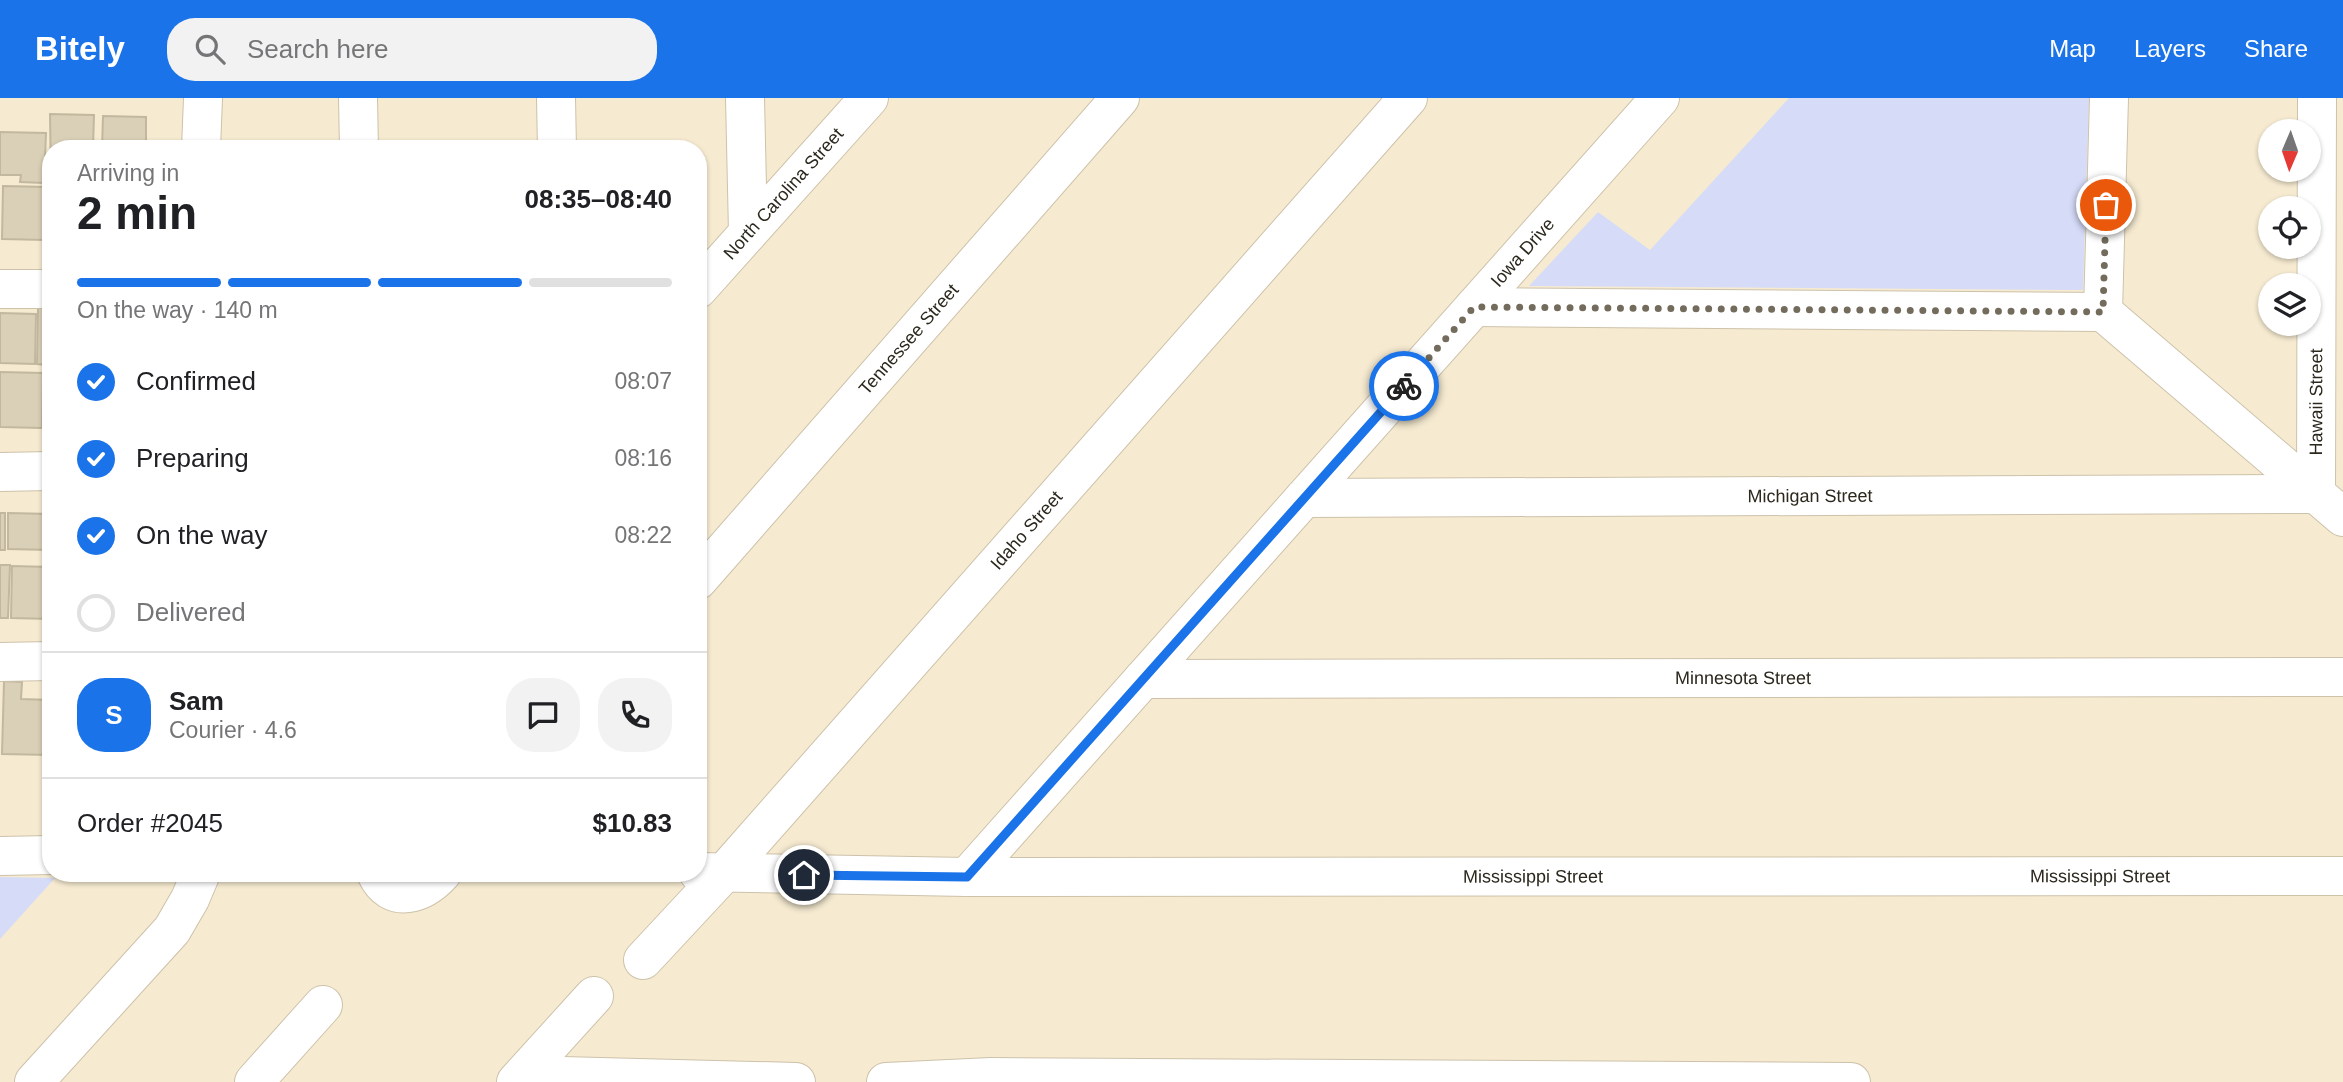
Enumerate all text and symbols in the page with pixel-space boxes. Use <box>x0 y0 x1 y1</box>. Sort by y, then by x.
search box <box>167 18 657 81</box>
text: Bitely <box>35 30 125 67</box>
icon: search <box>191 30 229 68</box>
text: Search here <box>247 34 389 64</box>
text: Map <box>2049 35 2096 62</box>
text: Layers <box>2134 35 2206 62</box>
text: Share <box>2244 35 2308 62</box>
north arrow <box>2258 119 2320 182</box>
map controls <box>2258 119 2321 336</box>
street label: North Carolina Street <box>719 124 847 263</box>
text: Arriving in <box>77 160 179 186</box>
pin <box>2076 175 2136 235</box>
text: 08:35–08:40 <box>525 184 672 214</box>
icon: bag <box>2087 186 2125 224</box>
text: 2 min <box>77 187 197 239</box>
button: locate <box>2258 196 2321 259</box>
street label: Iowa Drive <box>1487 214 1558 291</box>
button: layers <box>2258 273 2321 336</box>
street label: Tennessee Street <box>855 280 962 399</box>
text: On the way · 140 m <box>77 297 278 323</box>
street label: Hawaii Street <box>2306 348 2326 456</box>
courier <box>1369 351 1439 421</box>
icon: check <box>77 363 115 401</box>
text: Confirmed <box>136 366 256 396</box>
icon: bike <box>1385 367 1423 405</box>
text: 08:07 <box>614 368 672 394</box>
icon: check <box>77 440 115 478</box>
text: Preparing <box>136 443 249 473</box>
text: 08:16 <box>614 445 672 471</box>
street label: Michigan Street <box>1747 486 1873 506</box>
street label: Idaho Street <box>986 487 1066 574</box>
icon: check <box>77 517 115 555</box>
text: On the way <box>136 520 268 550</box>
text: 08:22 <box>614 522 672 548</box>
text: Delivered <box>136 597 246 627</box>
street label: Minnesota Street <box>1675 668 1811 688</box>
button: chat <box>506 678 580 752</box>
button: phone <box>598 678 672 752</box>
text: Sam <box>169 686 224 716</box>
text: S <box>105 700 123 730</box>
text: Courier · 4.6 <box>169 717 297 743</box>
text: Order #2045 <box>77 808 223 838</box>
text: $10.83 <box>592 808 672 838</box>
pin <box>774 845 834 905</box>
icon: home <box>785 856 823 894</box>
street label: Mississippi Street <box>2030 866 2170 886</box>
street label: Mississippi Street <box>1463 867 1603 887</box>

